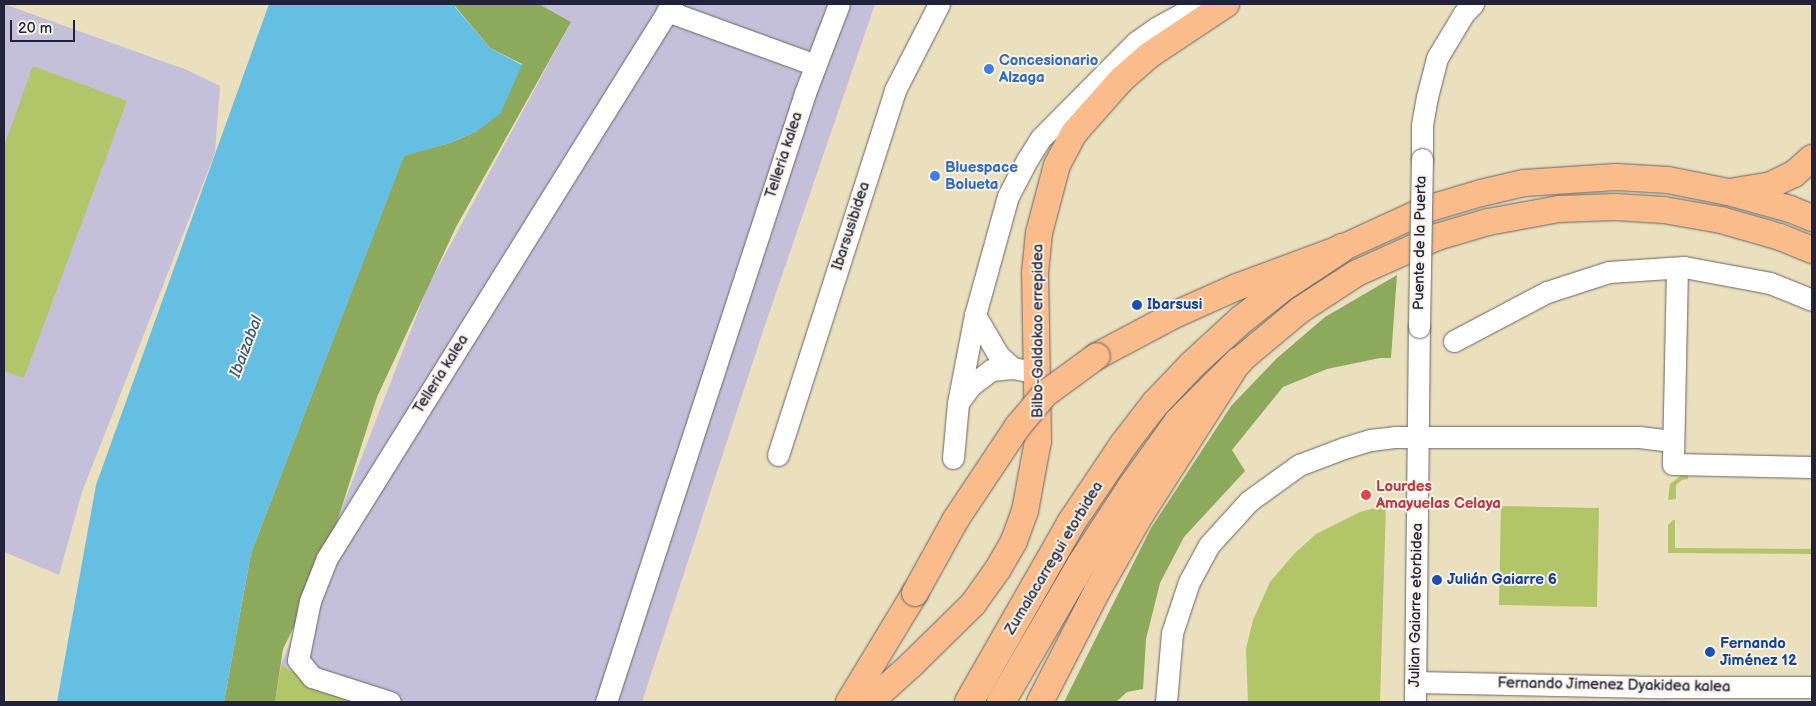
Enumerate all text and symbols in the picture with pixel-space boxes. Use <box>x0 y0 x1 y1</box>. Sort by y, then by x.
scale bar <box>12 10 78 42</box>
text: 20 m <box>18 19 52 38</box>
place label: Concesionario Alzaga <box>999 51 1098 86</box>
marker: Concesionario Alzaga <box>983 63 995 75</box>
street label: Telleria kalea <box>762 110 806 200</box>
place label: Bluespace Bolueta <box>945 158 1018 193</box>
marker: Bluespace Bolueta <box>929 170 941 182</box>
street label: Puente de la Puerta <box>1410 176 1430 310</box>
street label: Ibarsusibidea <box>828 180 874 272</box>
street label: Bilbo-Galdakao errepidea <box>1029 244 1047 418</box>
place label: Ibarsusi <box>1147 296 1202 314</box>
marker: Ibarsusi <box>1131 299 1143 311</box>
water label: Ibaizabal <box>226 313 268 381</box>
street label: Telleria kalea <box>410 331 472 417</box>
place label: Lourdes Amayuelas Celaya <box>1376 477 1501 512</box>
street label: Zumalacarregui etorbidea <box>1001 478 1107 638</box>
marker: Lourdes Amayuelas Celaya <box>1360 489 1372 501</box>
street label: Julian Gaiarre etorbidea <box>1406 523 1426 687</box>
place label: Julián Gaiarre 6 <box>1447 571 1557 589</box>
marker: Julián Gaiarre 6 <box>1431 574 1443 586</box>
place label: Fernando Jiménez 12 <box>1720 634 1797 669</box>
marker: Fernando Jiménez 12 <box>1704 646 1716 658</box>
street label: Fernando Jimenez Dyakidea kalea <box>1497 674 1731 696</box>

